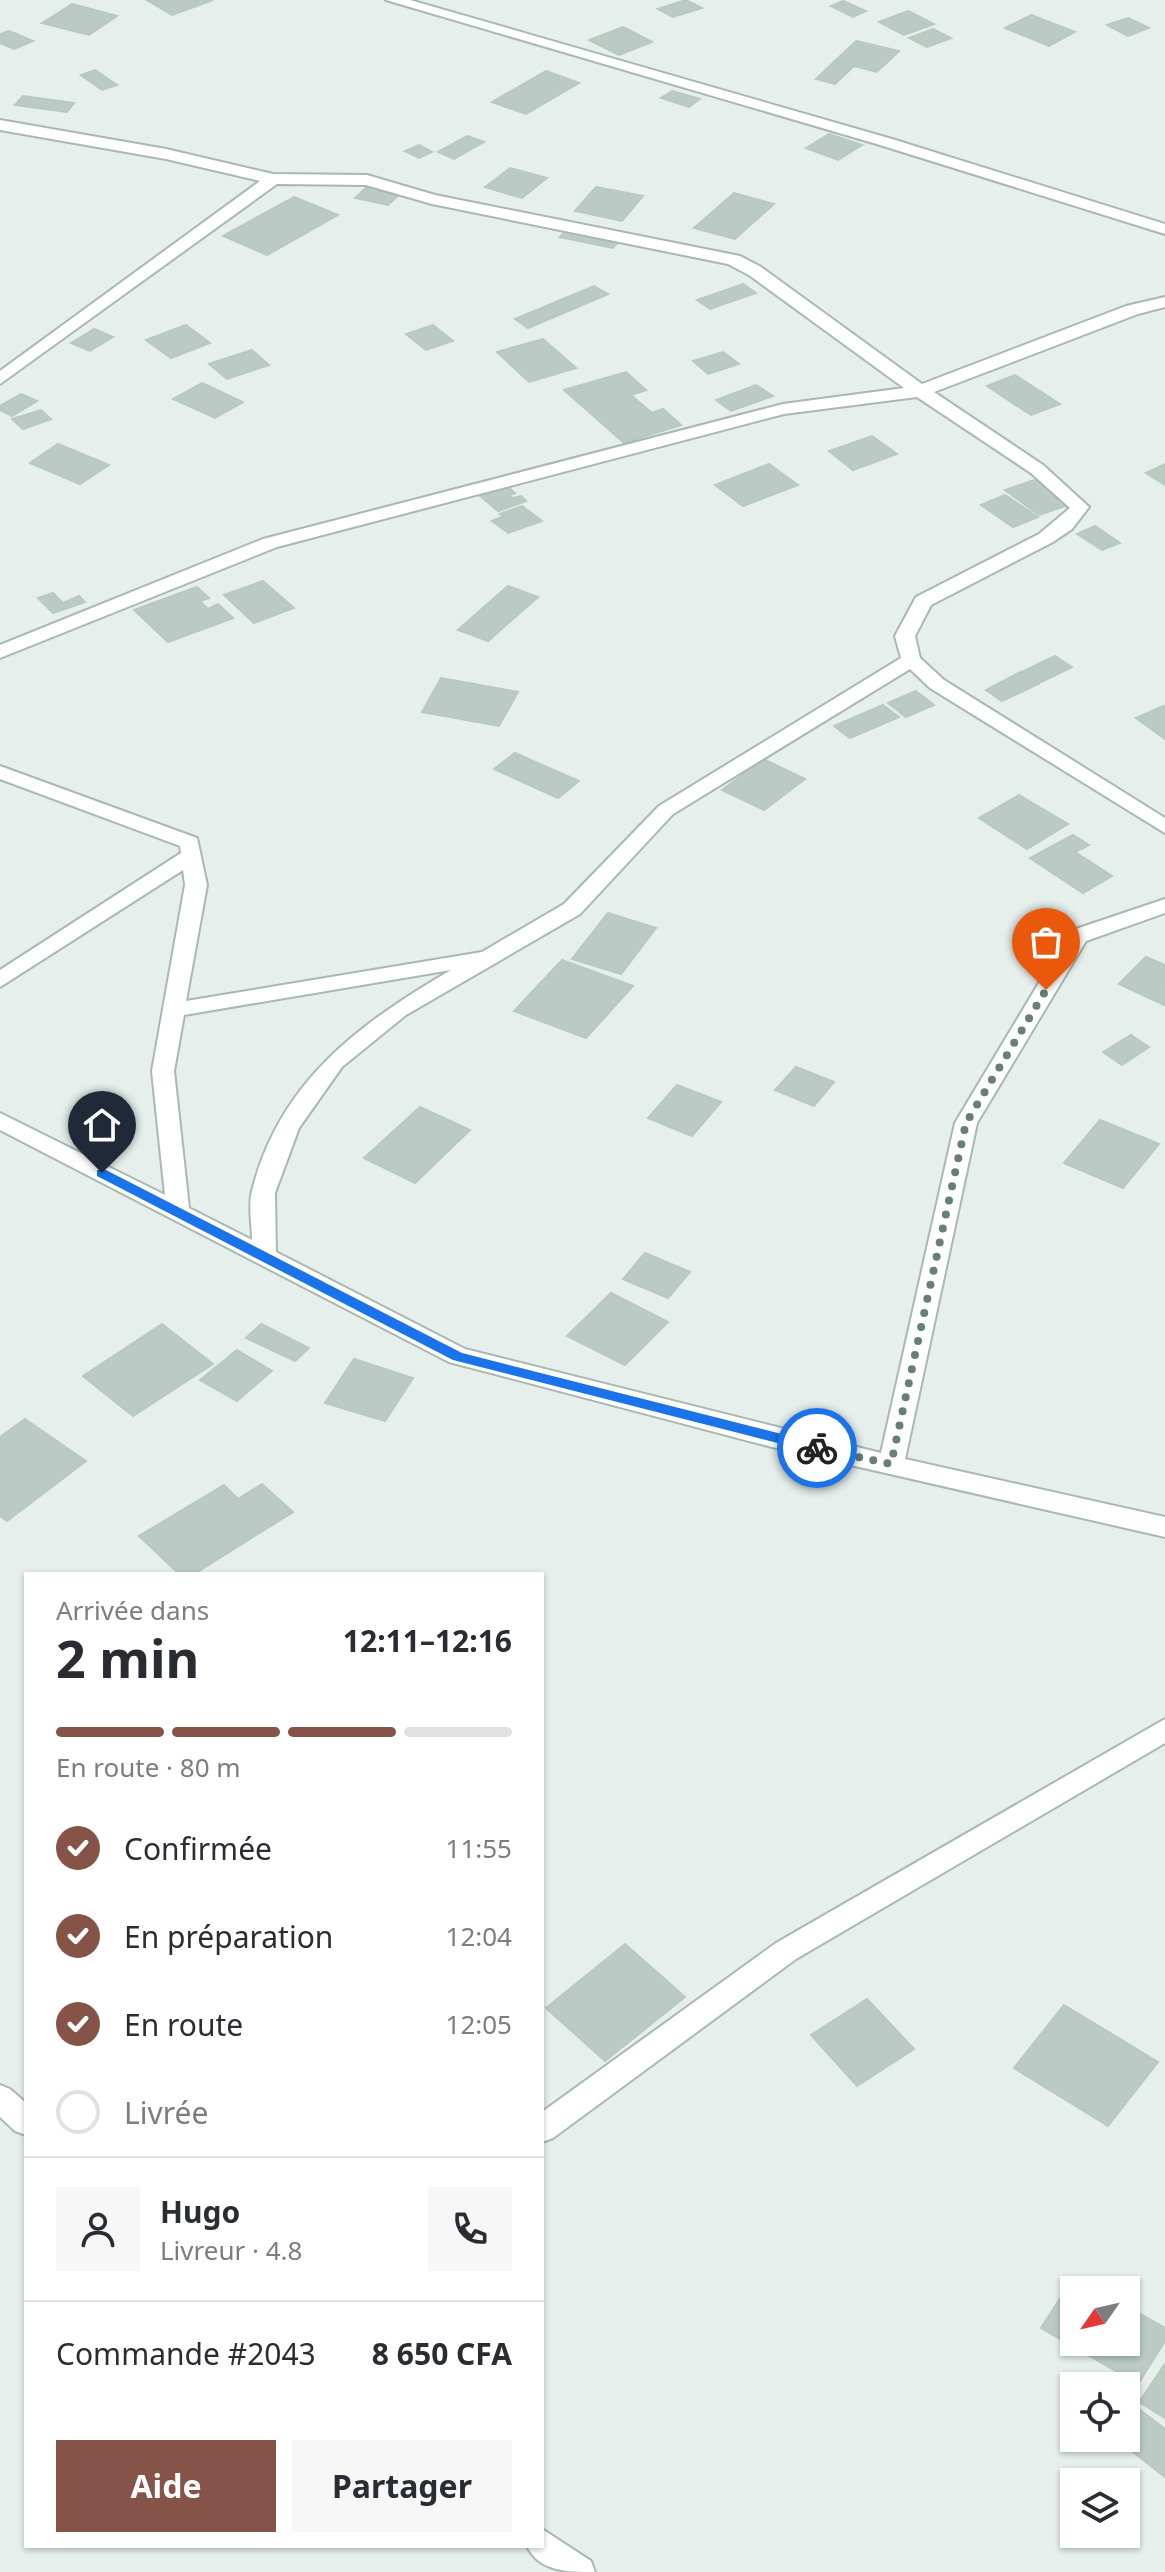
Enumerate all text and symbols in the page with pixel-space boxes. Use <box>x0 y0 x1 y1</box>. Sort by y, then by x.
pin <box>1012 908 1080 990</box>
icon: bag <box>1024 920 1068 964</box>
pin <box>68 1091 136 1173</box>
icon: home <box>80 1103 124 1147</box>
courier <box>777 1408 857 1488</box>
icon: bike <box>795 1426 839 1470</box>
text: Arrivée dans <box>56 1592 209 1628</box>
text: 12:11–12:16 <box>343 1620 512 1661</box>
text: 2 min <box>56 1622 199 1693</box>
text: En route · 80 m <box>56 1749 241 1785</box>
icon: check <box>56 1826 100 1870</box>
text: Confirmée <box>124 1828 272 1869</box>
text: 11:55 <box>446 1830 512 1866</box>
icon: check <box>56 1914 100 1958</box>
text: En préparation <box>124 1916 333 1957</box>
text: 12:04 <box>446 1918 512 1954</box>
icon: check <box>56 2002 100 2046</box>
text: En route <box>124 2004 243 2045</box>
text: 12:05 <box>446 2006 512 2042</box>
text: Livrée <box>124 2092 208 2133</box>
button: person <box>56 2187 140 2271</box>
button: phone <box>428 2187 512 2271</box>
text: Hugo <box>160 2191 240 2232</box>
text: Livreur · 4.8 <box>160 2232 302 2268</box>
north arrow <box>1060 2276 1140 2356</box>
map controls <box>1060 2276 1140 2548</box>
text: Commande #2043 <box>56 2333 316 2374</box>
text: 8 650 CFA <box>372 2333 512 2374</box>
button: locate <box>1060 2372 1140 2452</box>
button: Aide <box>56 2440 276 2532</box>
button: Partager <box>292 2440 512 2532</box>
button: layers <box>1060 2468 1140 2548</box>

